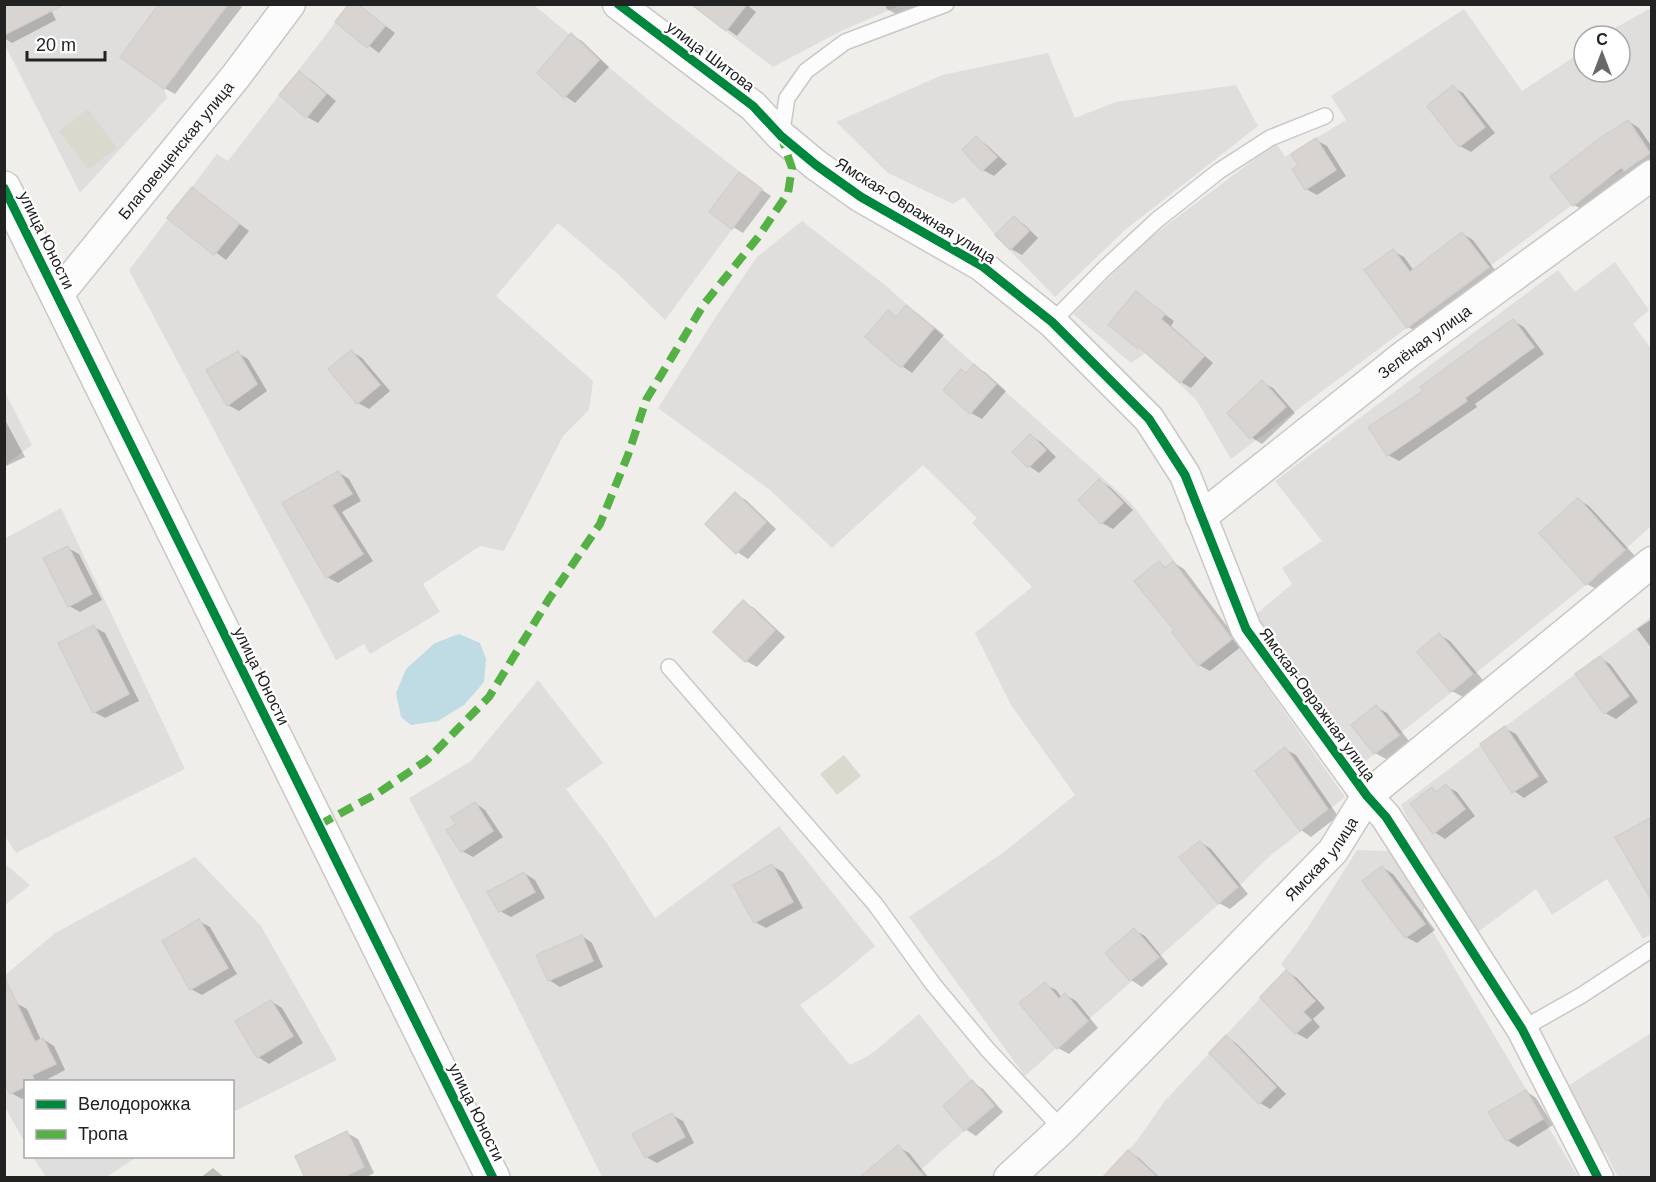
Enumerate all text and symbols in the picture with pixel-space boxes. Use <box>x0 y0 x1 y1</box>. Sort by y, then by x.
street label: улица Шитова <box>664 18 758 95</box>
scale bar <box>27 24 105 62</box>
north arrow <box>1572 24 1632 84</box>
text: С <box>1596 31 1608 48</box>
text: 20 m <box>36 35 76 55</box>
street label: Благовещенская улица <box>115 78 237 223</box>
street label: Ямская-Овражная улица <box>833 154 999 267</box>
street label: улица Юности <box>16 189 78 292</box>
street label: Зелёная улица <box>1375 302 1474 382</box>
street label: Ямская-Овражная улица <box>1256 624 1379 784</box>
street label: улица Юности <box>231 625 293 728</box>
street label: Ямская улица <box>1282 814 1361 904</box>
street label: улица Юности <box>446 1061 508 1164</box>
legend <box>24 1080 234 1158</box>
text: Велодорожка <box>78 1094 191 1114</box>
text: Тропа <box>78 1124 129 1144</box>

